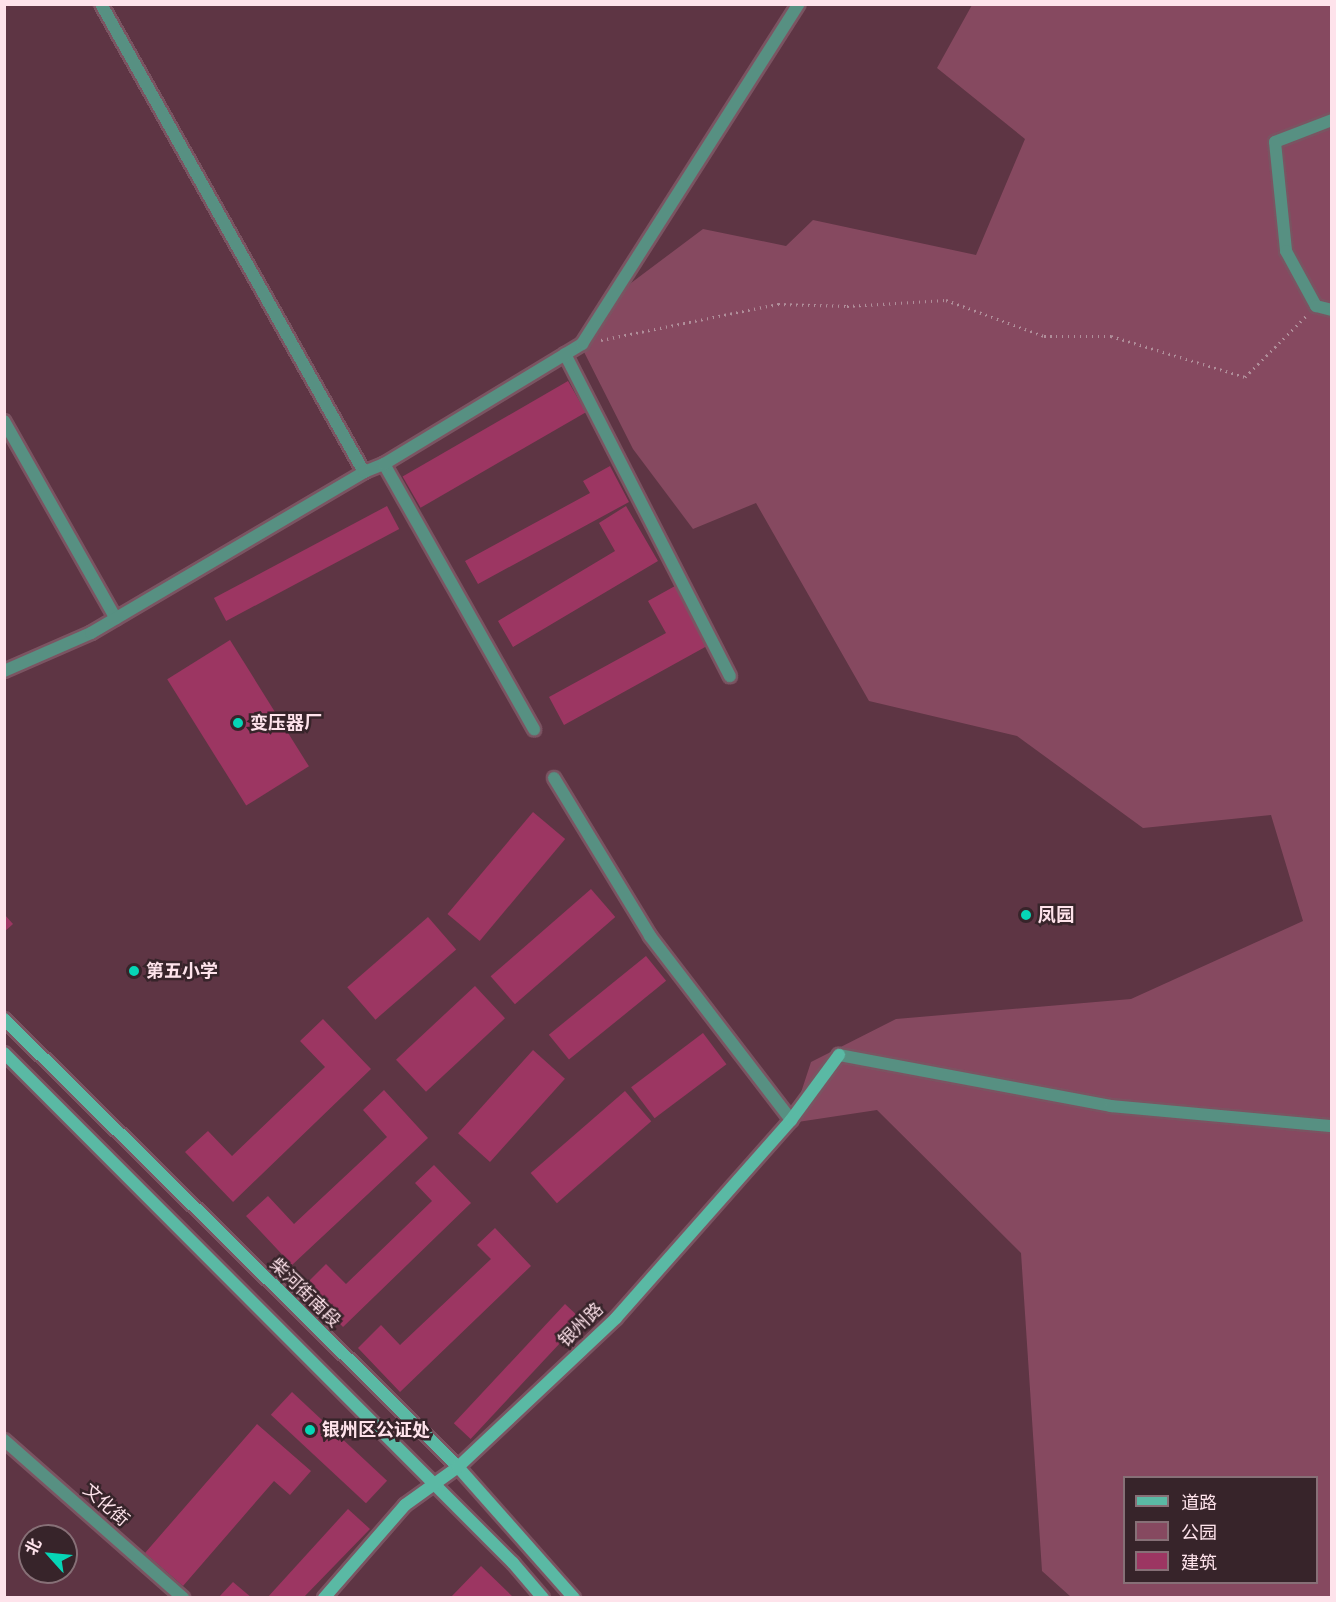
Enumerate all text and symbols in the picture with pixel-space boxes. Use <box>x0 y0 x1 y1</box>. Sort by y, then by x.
place label: 变压器厂 <box>250 712 322 734</box>
marker: 变压器厂 <box>231 716 245 730</box>
place label: 凤园 <box>1038 904 1074 926</box>
marker: 凤园 <box>1019 908 1033 922</box>
place label: 第五小学 <box>146 960 218 982</box>
marker: 第五小学 <box>127 964 141 978</box>
street label: 柴河街南段 <box>265 1254 345 1332</box>
street label: 银州路 <box>554 1298 608 1352</box>
place label: 银州区公证处 <box>322 1419 430 1441</box>
marker: 银州区公证处 <box>303 1423 317 1437</box>
legend <box>1123 1476 1318 1584</box>
street label: 文化街 <box>79 1479 133 1531</box>
text: 道路 <box>1181 1491 1217 1514</box>
text: 公园 <box>1181 1521 1217 1544</box>
north arrow <box>18 1524 78 1584</box>
text: 北 <box>20 1535 46 1558</box>
text: 建筑 <box>1181 1551 1217 1574</box>

